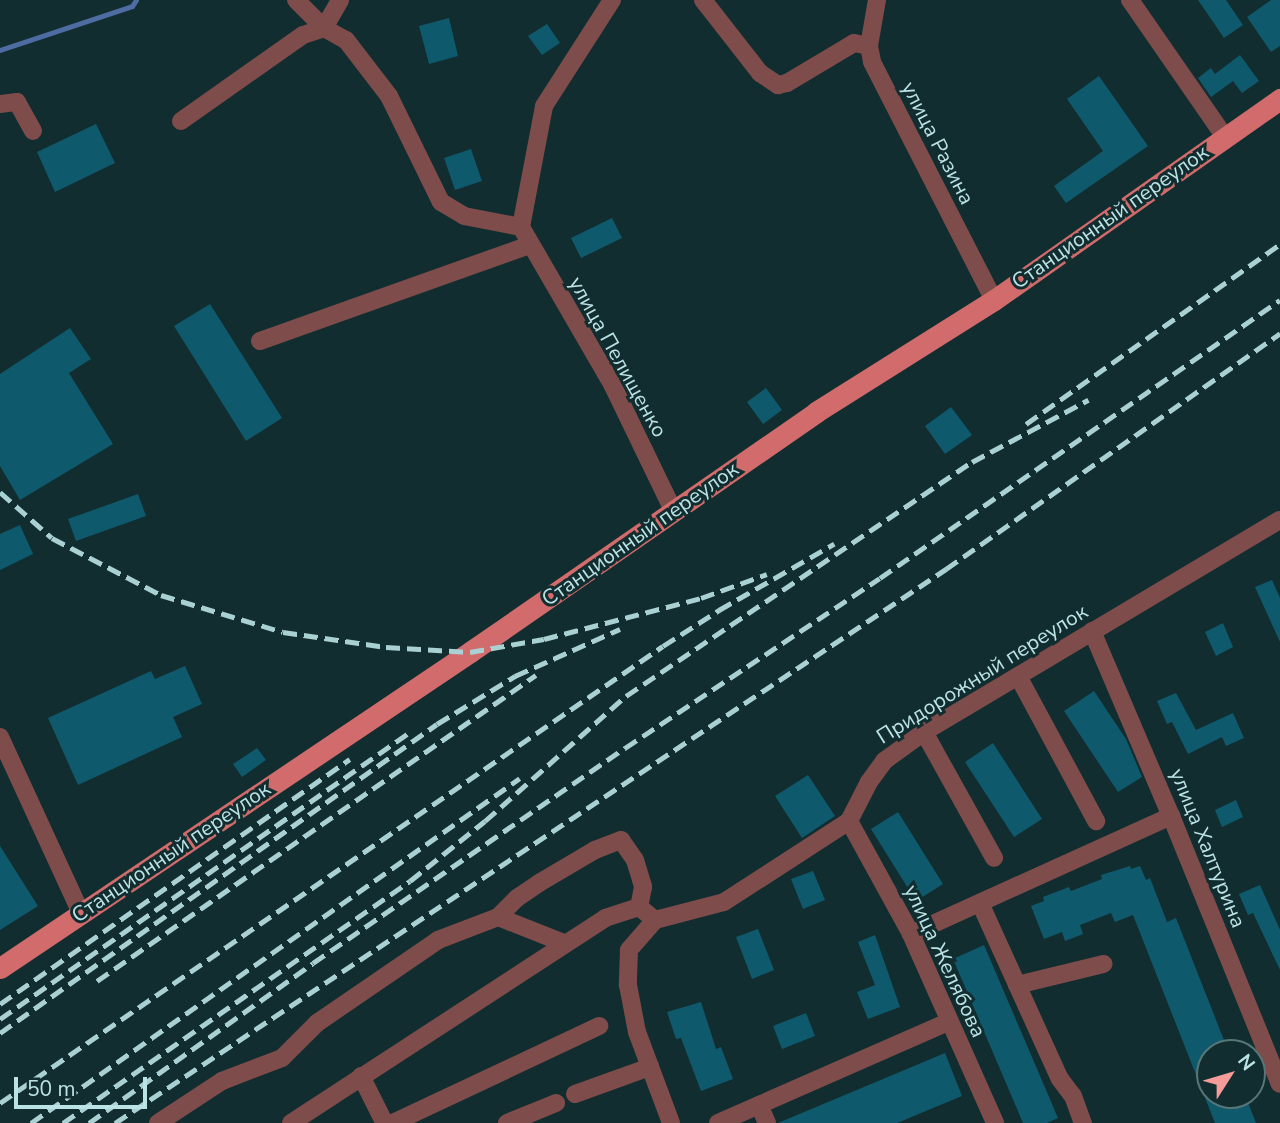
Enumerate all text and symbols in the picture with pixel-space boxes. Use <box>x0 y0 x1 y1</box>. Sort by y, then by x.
street label: улица Разина <box>896 77 980 209</box>
street label: Станционный переулок <box>1007 140 1213 294</box>
street label: улица Пелищенко <box>563 272 673 442</box>
street label: Станционный переулок <box>537 457 743 611</box>
street label: Придорожный переулок <box>872 599 1092 749</box>
street label: улица Халтурина <box>1165 765 1251 931</box>
street label: Станционный переулок <box>67 776 275 928</box>
street label: улица Желябова <box>899 881 991 1041</box>
north arrow <box>1196 1039 1266 1109</box>
text: N <box>1232 1049 1261 1076</box>
scale bar <box>18 1064 150 1108</box>
text: 50 m <box>27 1075 76 1103</box>

